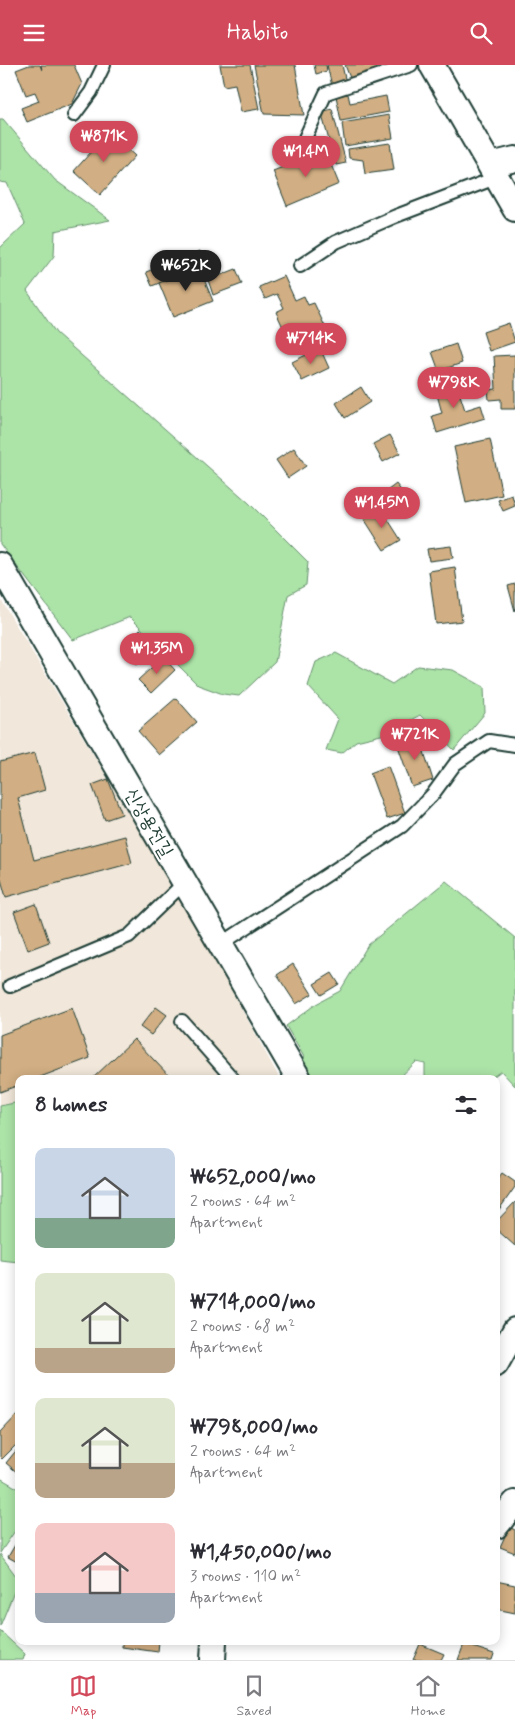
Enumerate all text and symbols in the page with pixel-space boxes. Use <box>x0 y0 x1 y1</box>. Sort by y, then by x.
icon: menu <box>20 19 48 47</box>
text: Habito <box>227 19 288 47</box>
icon: search <box>467 19 495 47</box>
pin: ₩871K <box>69 121 139 163</box>
text: ₩871K <box>81 126 127 147</box>
pin: ₩1.4M <box>271 135 341 178</box>
text: ₩1.4M <box>283 141 329 162</box>
pin: ₩652K <box>151 249 221 292</box>
text: ₩652K <box>161 255 211 276</box>
pin: ₩714K <box>276 323 346 365</box>
text: ₩714K <box>286 328 336 349</box>
pin: ₩798K <box>419 367 489 409</box>
text: ₩798K <box>428 372 480 393</box>
pin: ₩1.45M <box>341 487 423 529</box>
text: ₩1.45M <box>355 492 409 513</box>
pin: ₩1.35M <box>116 633 198 675</box>
text: ₩1.35M <box>131 638 183 659</box>
pin: ₩721K <box>380 719 450 761</box>
text: ₩721K <box>391 724 439 745</box>
street label: 신상용전길 <box>119 783 179 862</box>
text: 8 homes <box>35 1091 107 1119</box>
icon: filters <box>452 1091 480 1119</box>
text: ₩652,000/mo <box>190 1163 316 1191</box>
icon: home <box>75 1168 135 1228</box>
text: 2 rooms · 64 m² <box>190 1191 296 1212</box>
text: Apartment <box>190 1212 263 1233</box>
text: ₩714,000/mo <box>190 1288 316 1316</box>
icon: home <box>75 1293 135 1353</box>
text: 2 rooms · 68 m² <box>190 1316 295 1337</box>
text: Apartment <box>190 1337 263 1358</box>
text: ₩798,000/mo <box>190 1413 318 1441</box>
icon: home <box>75 1418 135 1478</box>
text: 2 rooms · 64 m² <box>190 1441 296 1462</box>
text: Apartment <box>190 1462 263 1483</box>
text: ₩1,450,000/mo <box>190 1538 331 1566</box>
icon: home <box>75 1543 135 1603</box>
text: 3 rooms · 110 m² <box>190 1566 301 1587</box>
text: Apartment <box>190 1587 263 1608</box>
tab: Map <box>69 1672 97 1720</box>
tab: Saved <box>236 1672 272 1720</box>
tab: Home <box>411 1672 446 1720</box>

